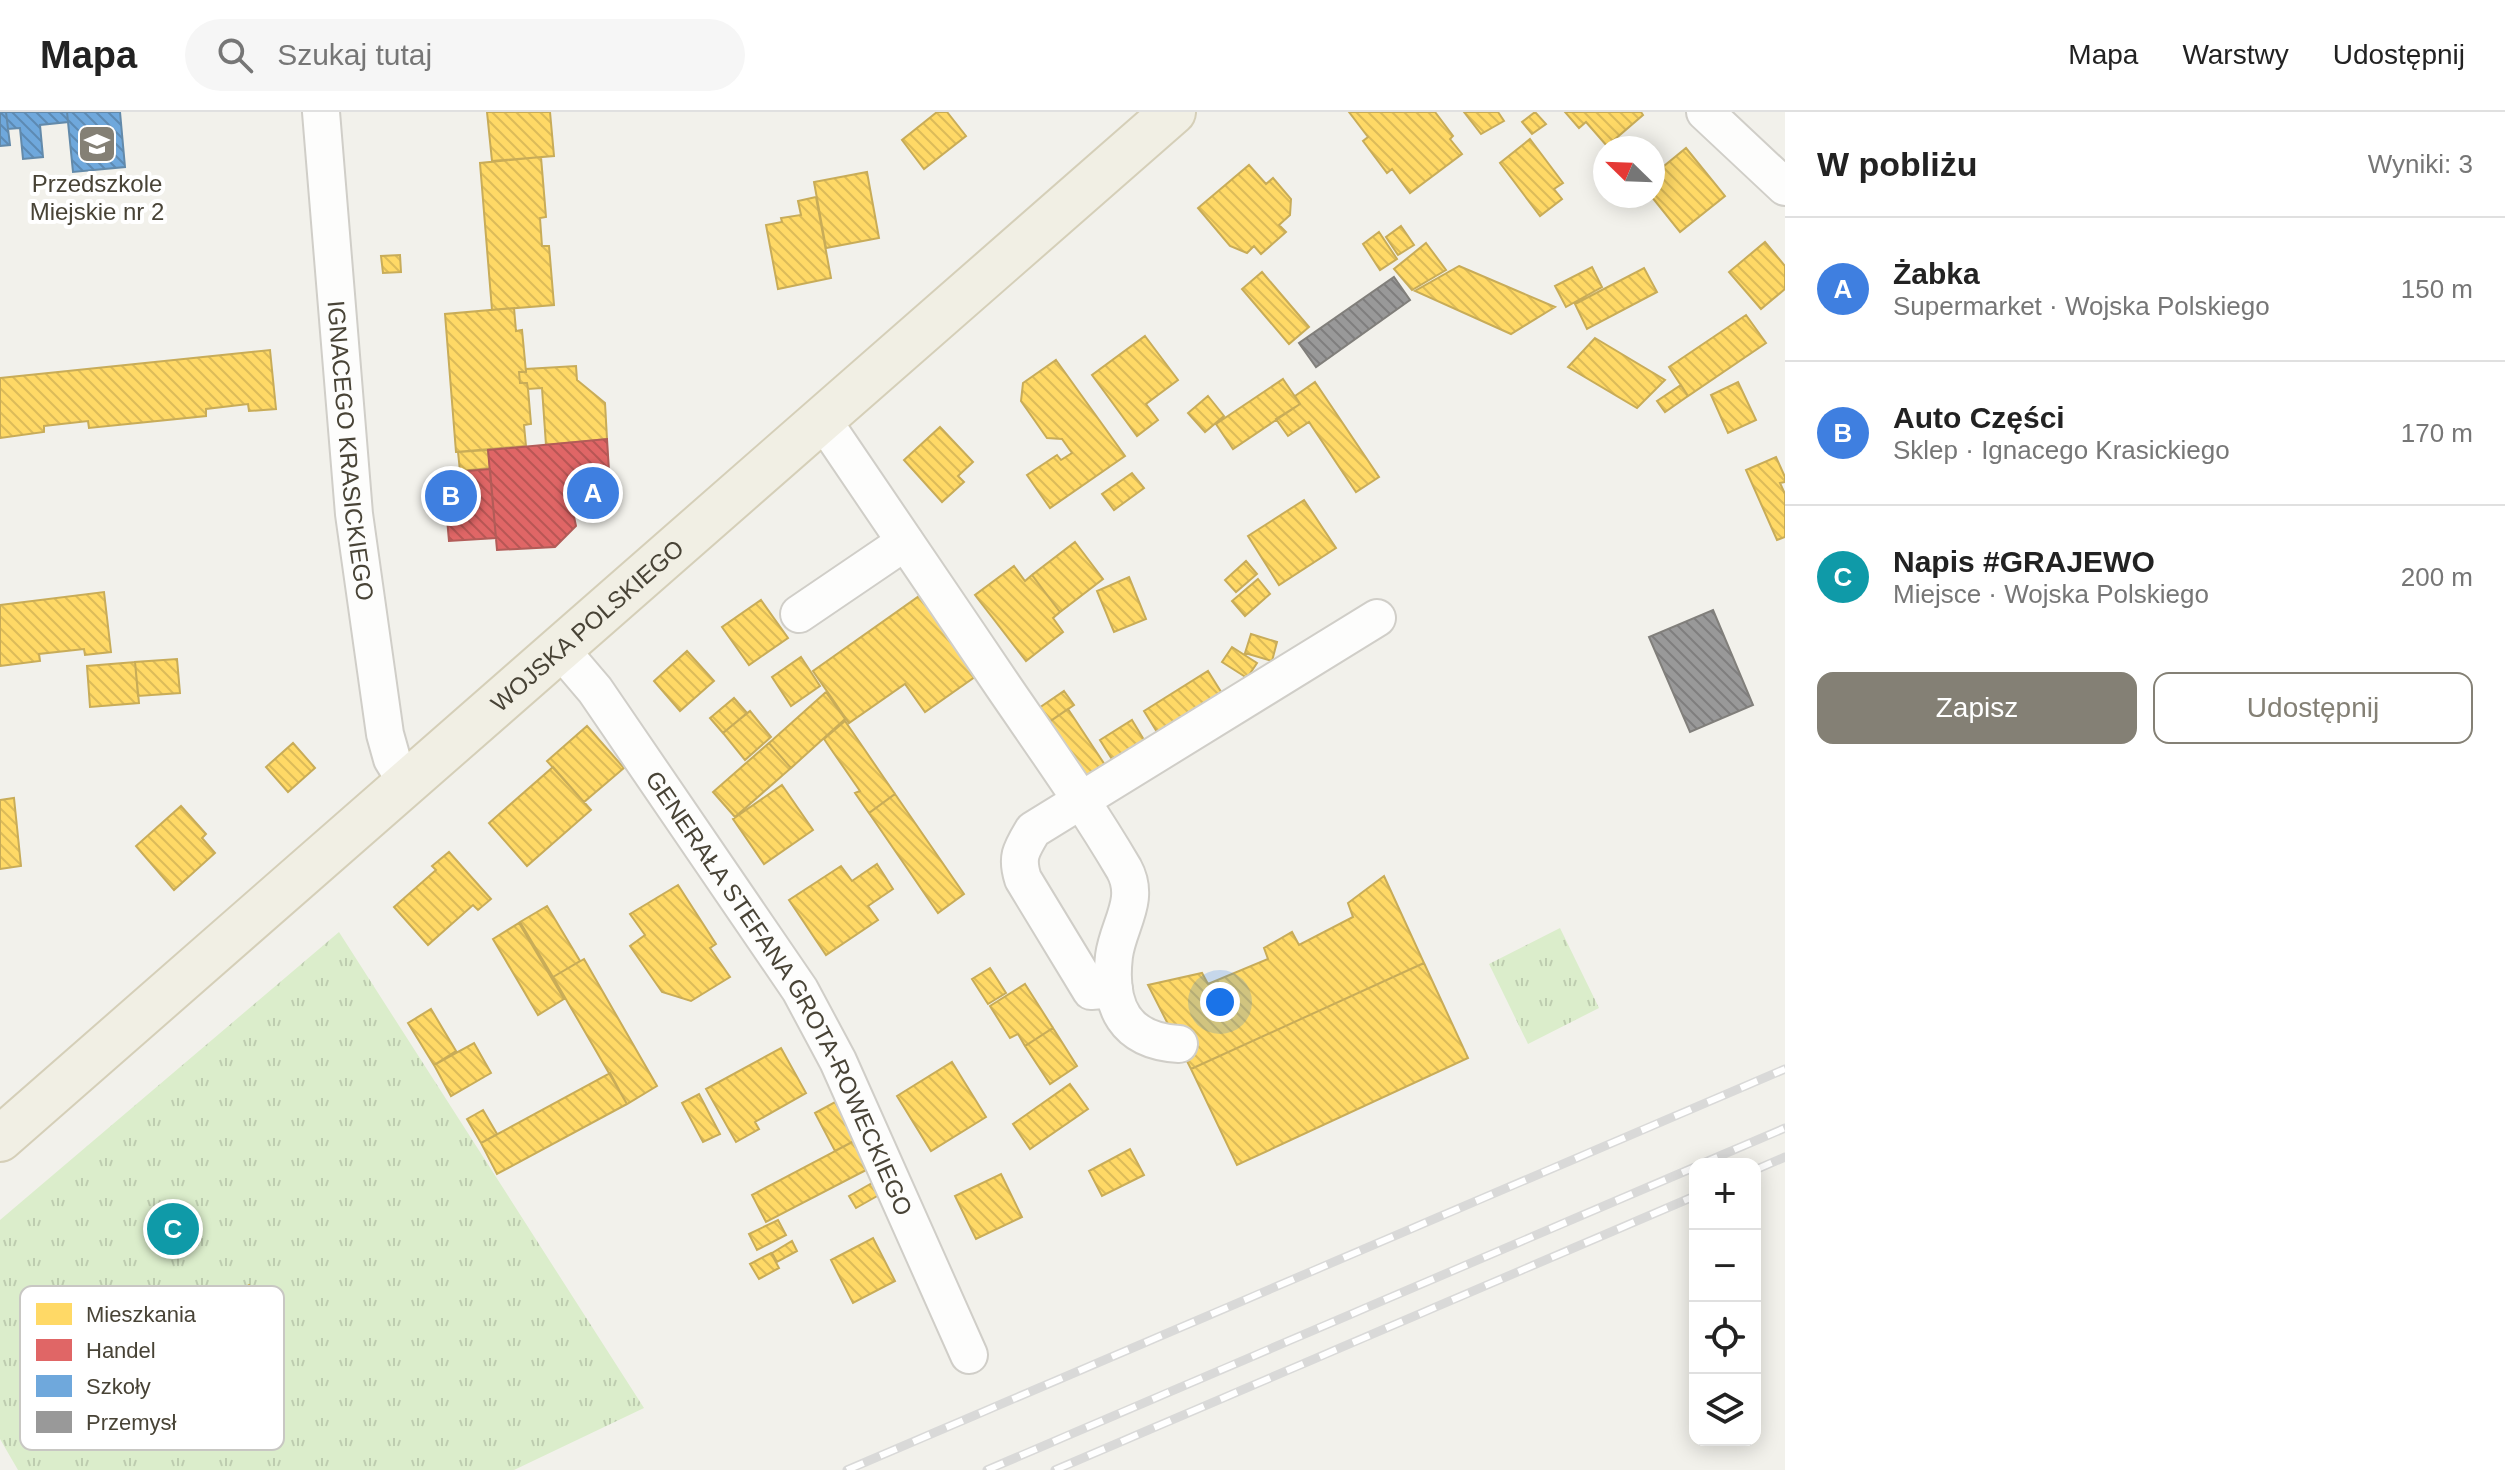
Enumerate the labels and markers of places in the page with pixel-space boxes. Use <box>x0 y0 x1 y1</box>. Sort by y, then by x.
school or university icon: Przedszkole Miejskie nr 2 <box>76 123 118 165</box>
place label: Przedszkole Miejskie nr 2 <box>30 170 164 225</box>
pin: A <box>567 463 619 523</box>
pin: B <box>425 466 477 526</box>
pin: C <box>147 1199 199 1259</box>

